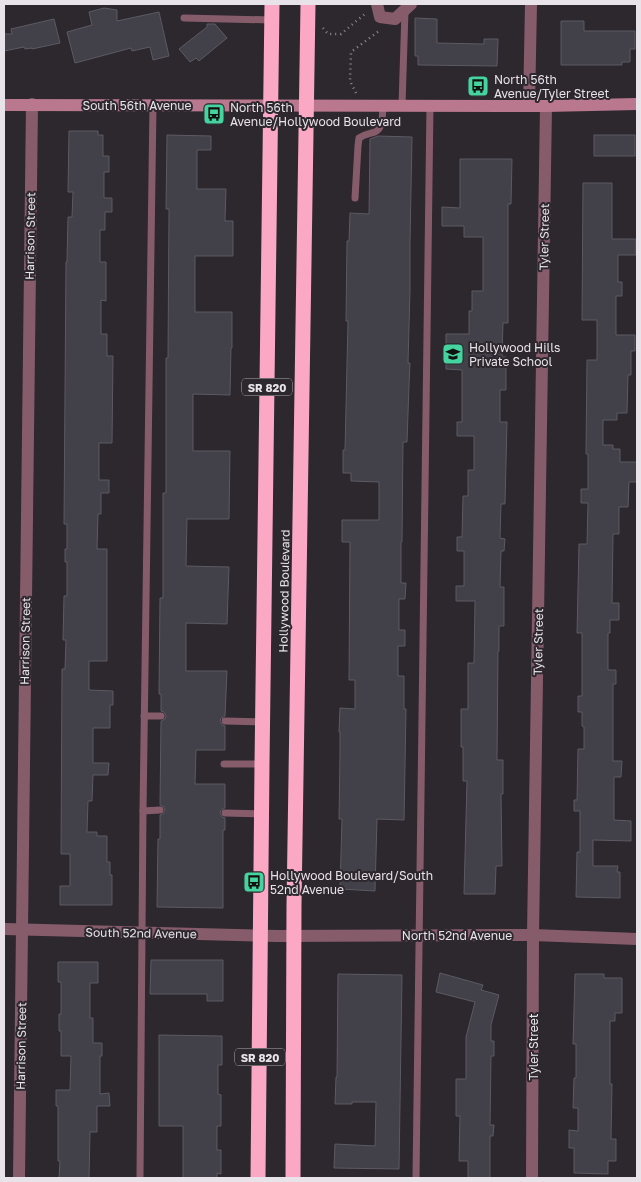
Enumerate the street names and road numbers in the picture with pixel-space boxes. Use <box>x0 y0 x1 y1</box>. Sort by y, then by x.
street label: South 56th Avenue <box>82 98 192 113</box>
street label: Harrison Street <box>22 192 38 280</box>
street label: Tyler Street <box>536 203 552 271</box>
road number: SR 820 <box>242 378 292 396</box>
street label: Hollywood Boulevard <box>275 529 293 653</box>
street label: Harrison Street <box>17 597 33 685</box>
street label: Tyler Street <box>530 608 546 676</box>
street label: South 52nd Avenue <box>85 925 197 941</box>
street label: North 52nd Avenue <box>402 928 512 943</box>
street label: Harrison Street <box>13 1002 29 1090</box>
street label: Tyler Street <box>526 1013 541 1081</box>
road number: SR 820 <box>235 1048 285 1066</box>

